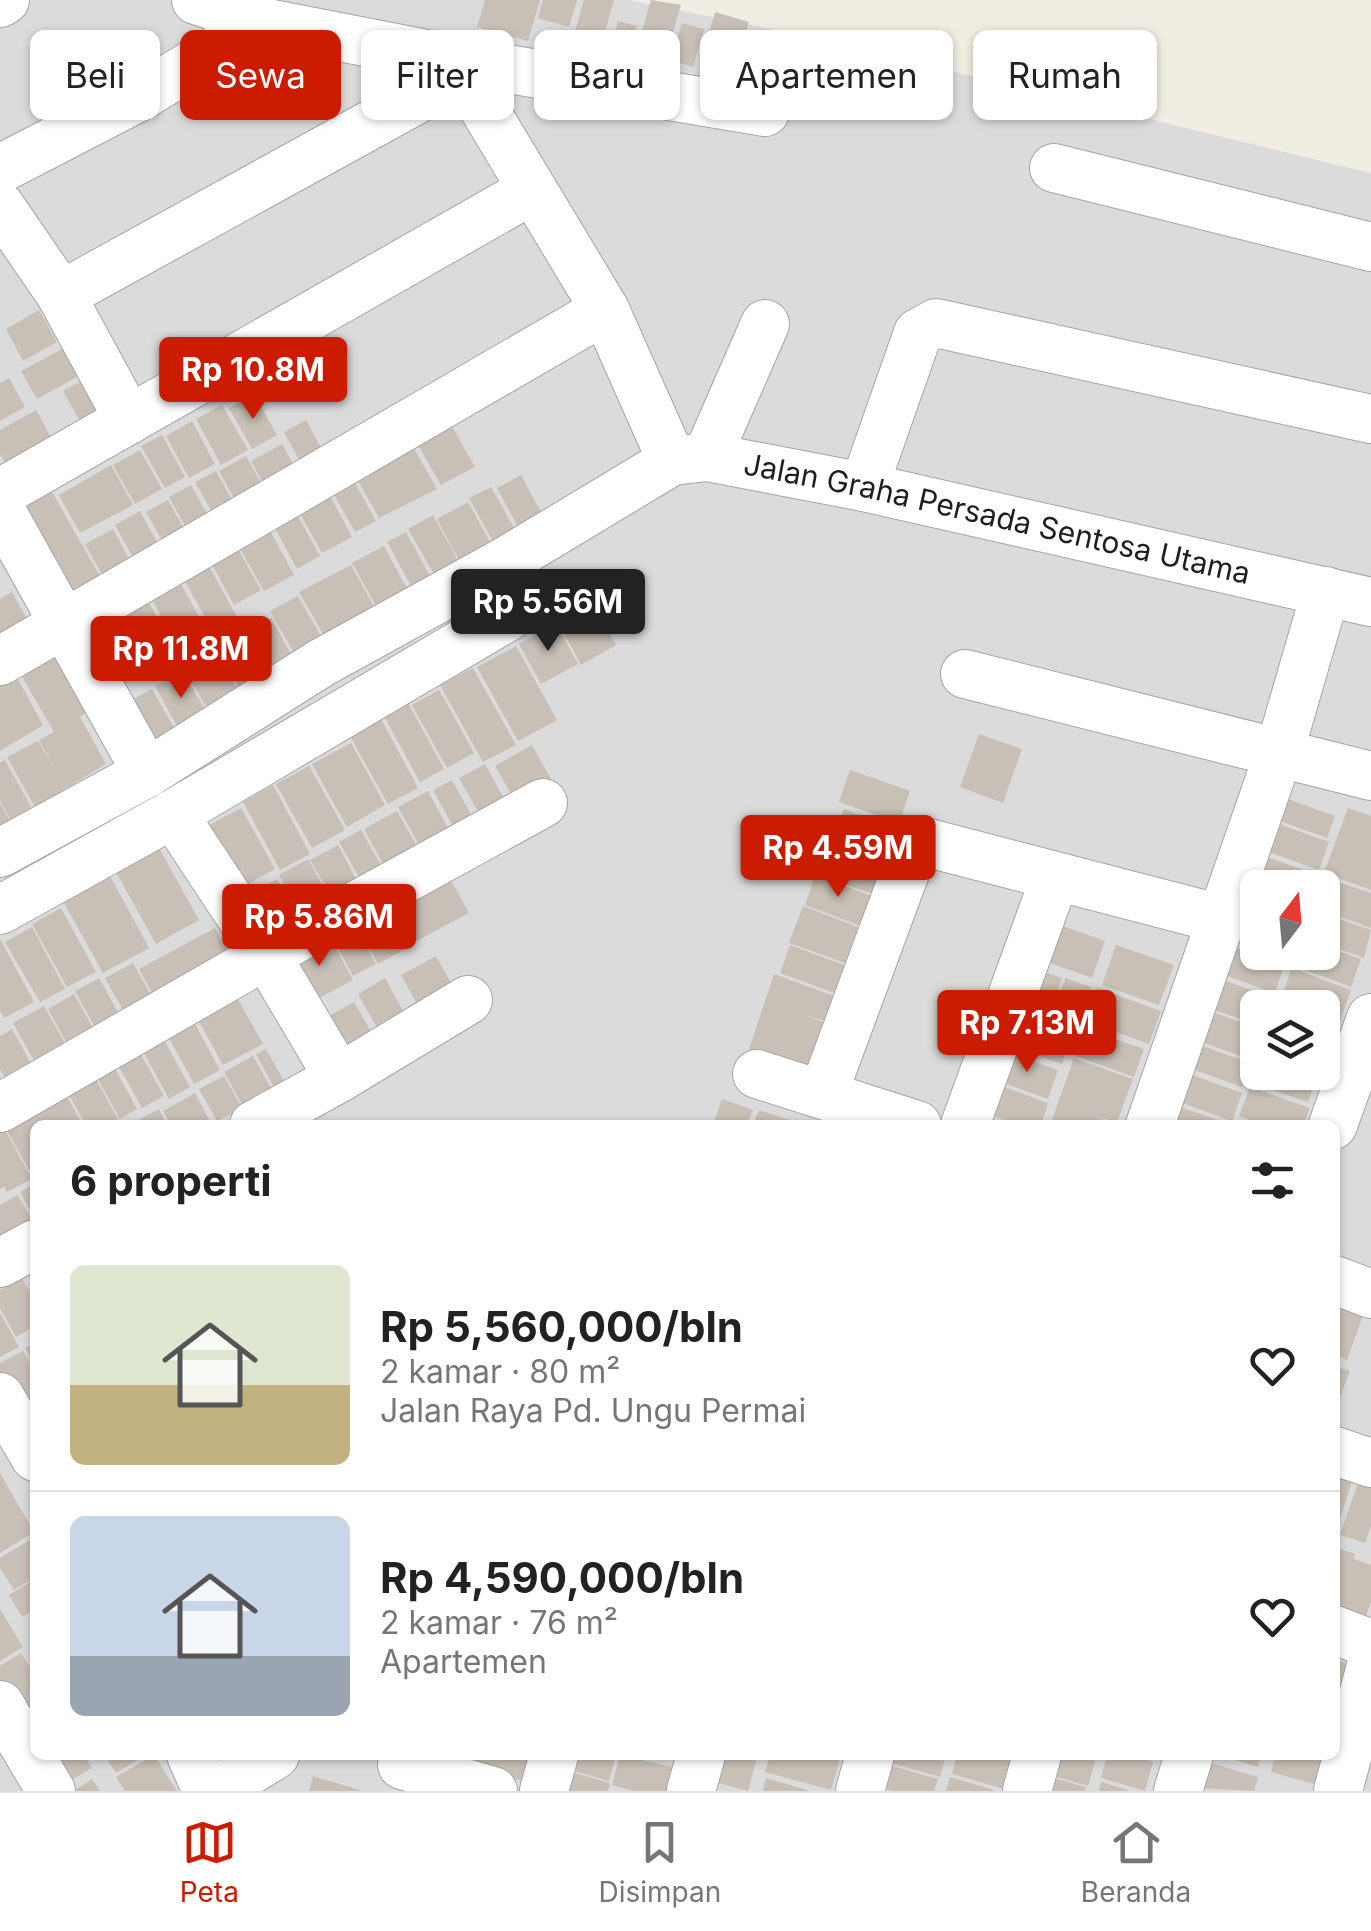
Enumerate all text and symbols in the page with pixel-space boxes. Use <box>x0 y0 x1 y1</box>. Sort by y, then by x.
chip: Beli <box>30 30 160 120</box>
chip: Sewa <box>180 30 341 120</box>
chip: Filter <box>361 30 514 120</box>
chip: Baru <box>534 30 680 120</box>
chip: Apartemen <box>700 30 953 120</box>
chip: Rumah <box>973 30 1157 120</box>
pin: Rp 10.8M <box>150 337 356 422</box>
text: Rp 10.8M <box>181 350 325 389</box>
street label: Jalan Graha Persada Sentosa Utama <box>741 445 1254 591</box>
pin: Rp 5.56M <box>445 569 651 654</box>
text: Rp 5.56M <box>473 582 623 621</box>
pin: Rp 11.8M <box>78 616 284 701</box>
text: Rp 11.8M <box>113 629 249 668</box>
pin: Rp 4.59M <box>735 815 941 900</box>
text: Rp 4.59M <box>763 828 913 867</box>
north arrow <box>1240 870 1340 970</box>
map controls <box>1240 870 1340 1090</box>
pin: Rp 5.86M <box>216 884 422 969</box>
text: Rp 5.86M <box>244 897 394 936</box>
pin: Rp 7.13M <box>924 990 1130 1075</box>
button: layers <box>1240 990 1340 1090</box>
text: Rp 7.13M <box>959 1003 1095 1042</box>
icon: filters <box>1245 1153 1300 1208</box>
text: 6 properti <box>70 1155 272 1206</box>
text: Rp 5,560,000/bln <box>380 1301 743 1352</box>
icon: home <box>150 1305 270 1425</box>
icon: heart <box>1245 1338 1300 1393</box>
text: 2 kamar · 80 m² <box>380 1352 620 1391</box>
text: Jalan Raya Pd. Ungu Permai <box>380 1391 806 1430</box>
text: Rp 4,590,000/bln <box>380 1552 744 1603</box>
icon: home <box>150 1556 270 1676</box>
icon: heart <box>1245 1589 1300 1644</box>
text: 2 kamar · 76 m² <box>380 1603 618 1642</box>
text: Apartemen <box>380 1642 547 1681</box>
tab: Peta <box>180 1815 239 1909</box>
tab: Disimpan <box>598 1815 721 1909</box>
tab: Beranda <box>1081 1815 1191 1909</box>

